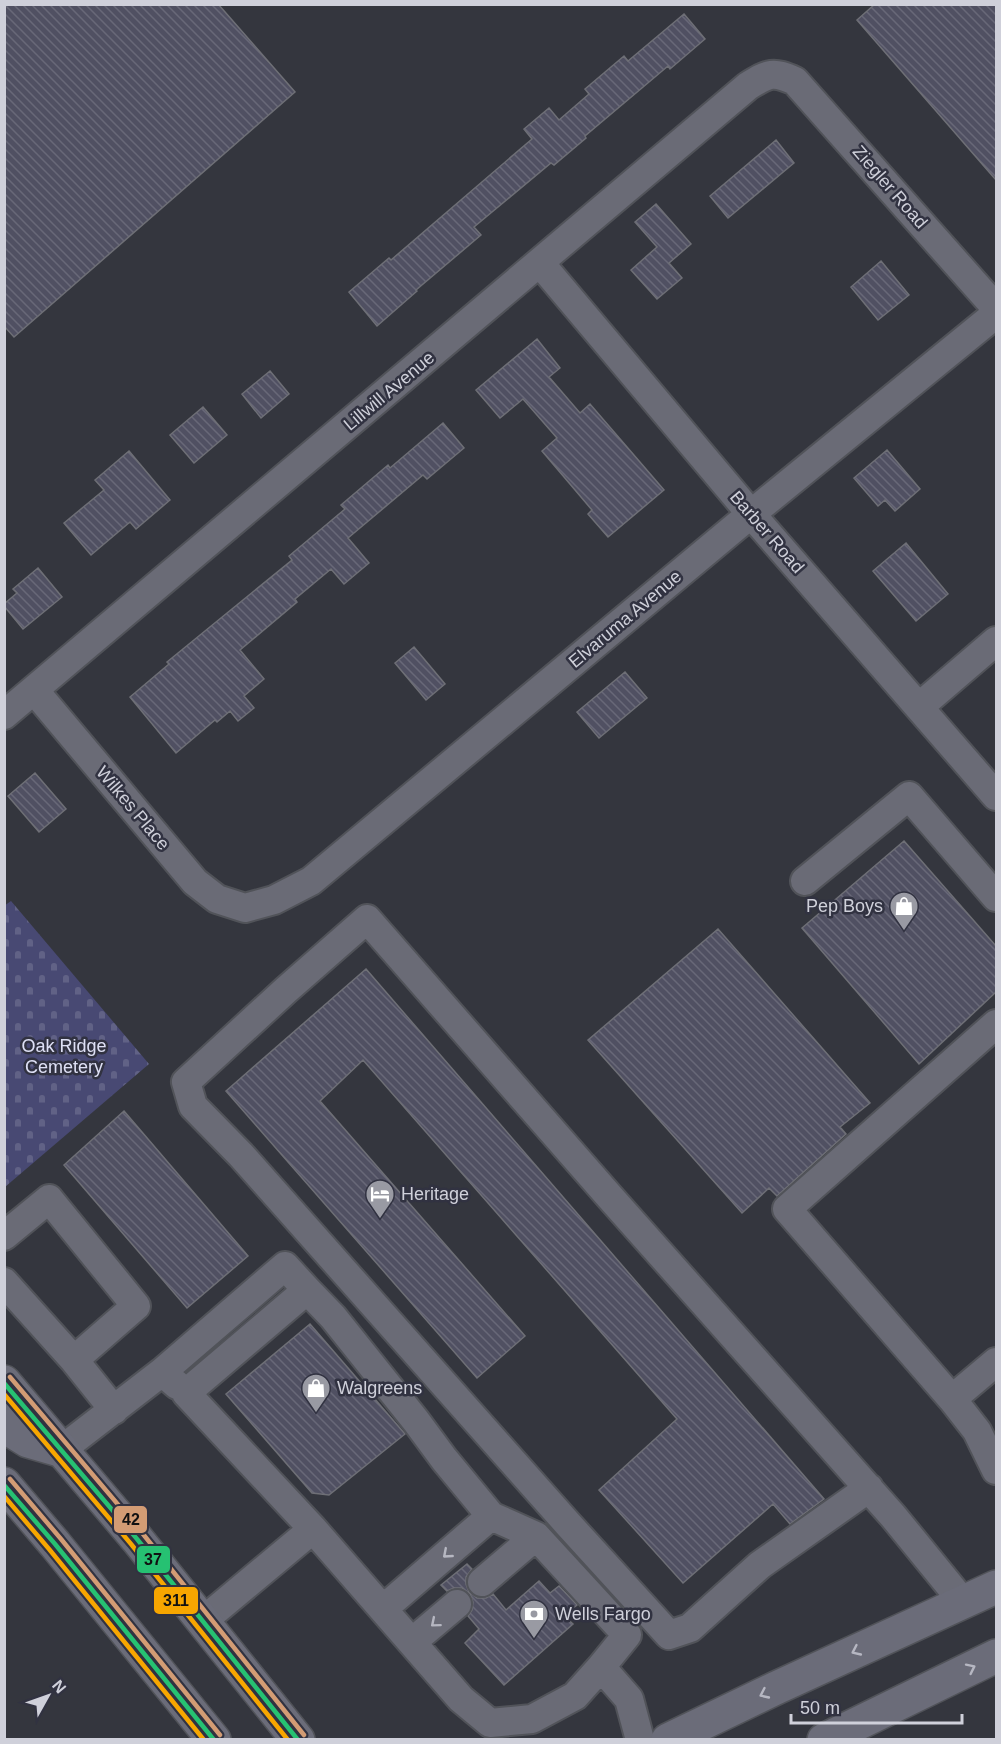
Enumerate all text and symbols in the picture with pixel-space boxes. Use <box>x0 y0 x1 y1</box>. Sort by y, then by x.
street label: Ziegler Road <box>849 142 931 232</box>
street label: Lillwill Avenue <box>340 347 438 435</box>
street label: Barber Road <box>726 487 808 577</box>
street label: Elvaruma Avenue <box>565 566 685 672</box>
street label: Wilkes Place <box>92 762 174 854</box>
shop icon: Pep Boys <box>888 890 920 932</box>
place label: Pep Boys <box>806 896 883 916</box>
park label: Oak Ridge Cemetery <box>21 1036 107 1077</box>
hotel icon: Heritage <box>364 1178 396 1220</box>
place label: Heritage <box>401 1184 469 1204</box>
shop icon: Walgreens <box>300 1372 332 1414</box>
place label: Walgreens <box>337 1378 422 1398</box>
line badge: 42 <box>113 1505 148 1534</box>
text: 42 <box>122 1511 140 1528</box>
line badge: 37 <box>136 1545 171 1574</box>
one-way arrow <box>443 1547 454 1558</box>
text: 37 <box>144 1551 162 1568</box>
line badge: 311 <box>153 1586 199 1615</box>
text: 311 <box>163 1592 189 1609</box>
bank icon: Wells Fargo <box>518 1598 550 1640</box>
place label: Wells Fargo <box>555 1604 651 1624</box>
one-way arrow <box>431 1616 442 1627</box>
one-way arrow <box>852 1644 863 1656</box>
one-way arrow <box>964 1664 975 1675</box>
north arrow <box>18 1666 78 1726</box>
text: N <box>49 1677 69 1697</box>
one-way arrow <box>759 1687 770 1698</box>
scale bar <box>791 1687 962 1725</box>
text: 50 m <box>800 1698 840 1718</box>

